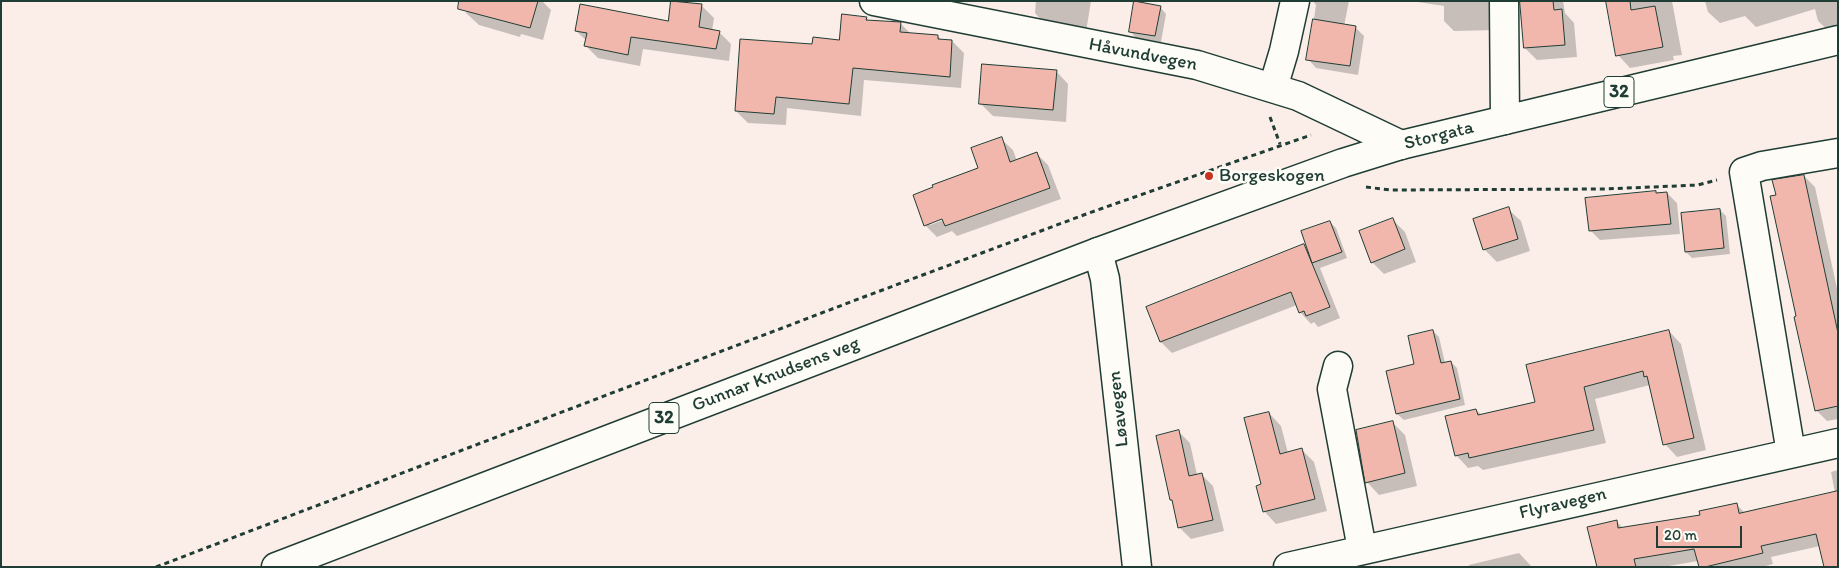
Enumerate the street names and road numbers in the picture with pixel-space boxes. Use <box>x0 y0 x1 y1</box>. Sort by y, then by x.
street label: Håvundvegen <box>1087 33 1199 77</box>
road number: 32 <box>1604 76 1634 108</box>
street label: Storgata <box>1402 116 1476 156</box>
street label: Gunnar Knudsens veg <box>689 333 863 417</box>
street label: Løavegen <box>1104 370 1134 448</box>
road number: 32 <box>649 402 679 433</box>
street label: Flyravegen <box>1517 483 1609 525</box>

